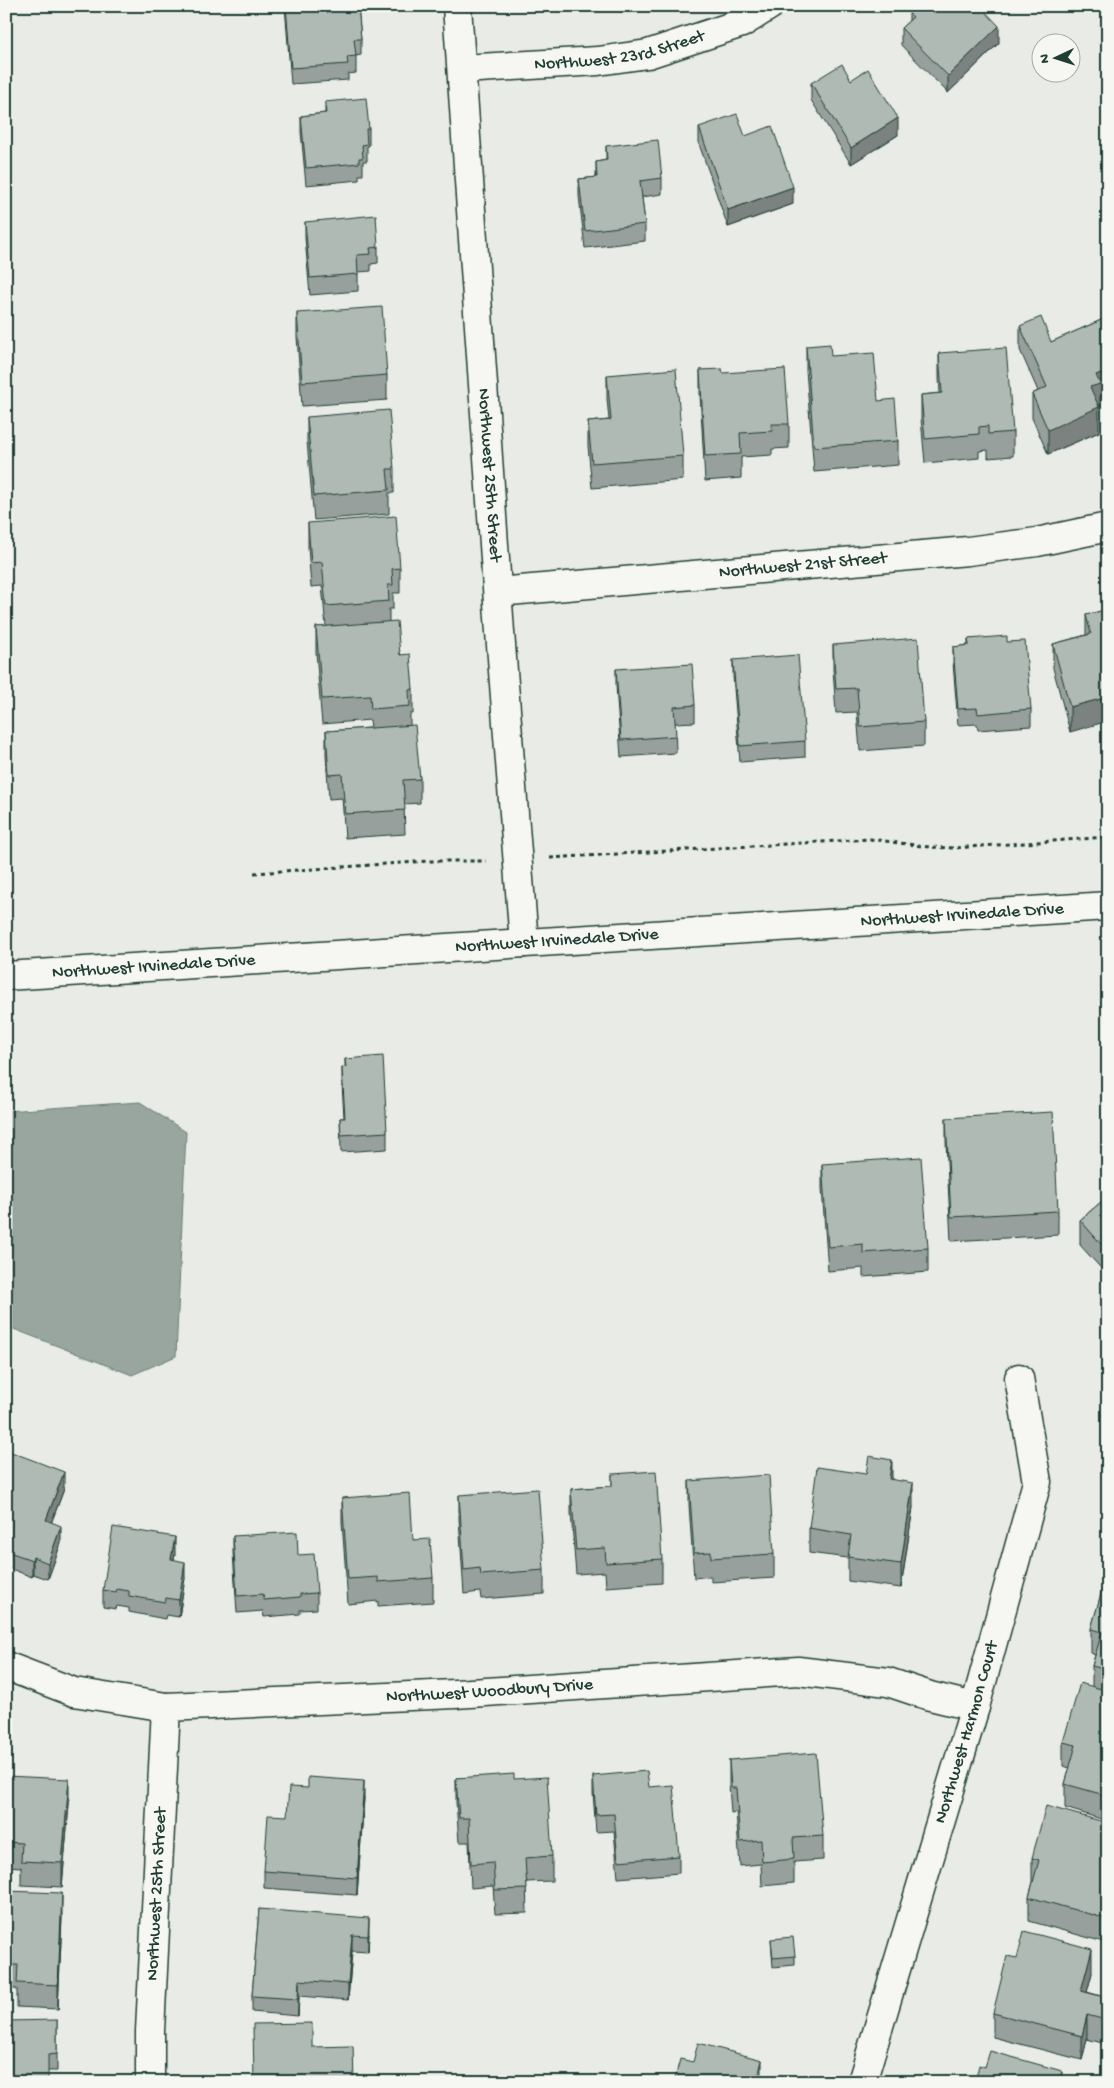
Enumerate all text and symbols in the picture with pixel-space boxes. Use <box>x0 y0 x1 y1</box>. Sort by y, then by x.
street label: Northwest 23rd Street <box>534 25 709 75</box>
north arrow <box>1032 32 1082 82</box>
text: N <box>1037 54 1054 64</box>
street label: Northwest 25th Street <box>473 388 506 564</box>
street label: Northwest 21st Street <box>718 547 889 583</box>
street label: Northwest Irvinedale Drive <box>860 898 1065 932</box>
street label: Northwest Irvinedale Drive <box>455 924 660 958</box>
street label: Northwest Irvinedale Drive <box>51 950 257 984</box>
street label: Northwest Harmon Court <box>930 1637 1004 1826</box>
street label: Northwest Woodbury Drive <box>386 1674 594 1708</box>
street label: Northwest 25th Street <box>142 1805 172 1981</box>

